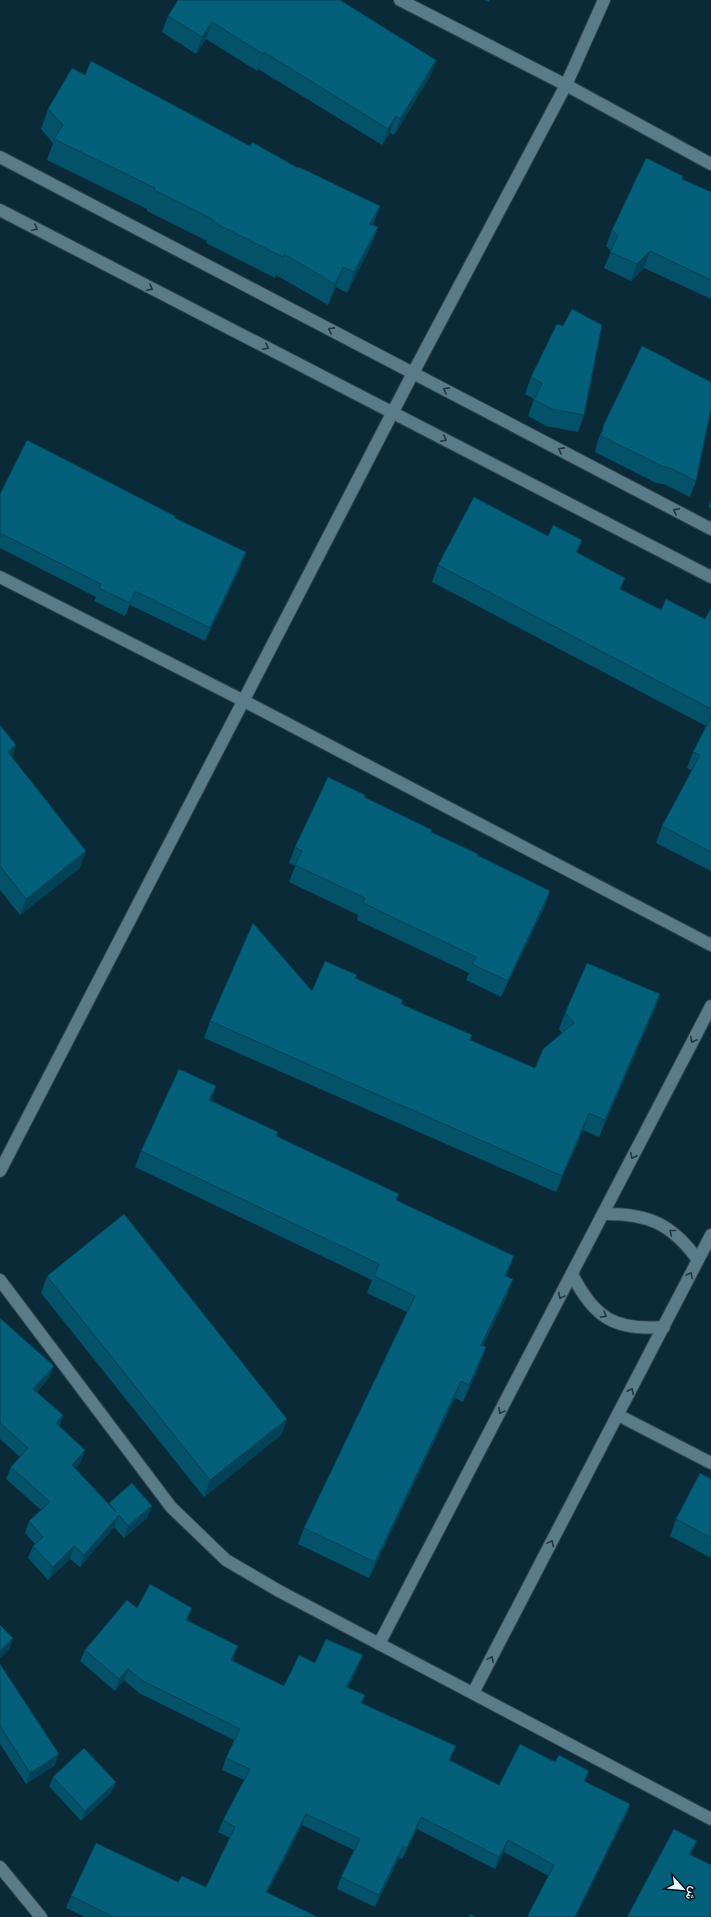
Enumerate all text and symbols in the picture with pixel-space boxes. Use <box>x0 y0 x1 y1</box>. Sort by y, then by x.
one-way arrow <box>30 223 38 231</box>
one-way arrow <box>146 283 154 290</box>
one-way arrow <box>328 327 335 335</box>
one-way arrow <box>262 342 269 350</box>
one-way arrow <box>443 387 450 395</box>
one-way arrow <box>440 434 447 441</box>
one-way arrow <box>558 448 565 455</box>
one-way arrow <box>673 508 681 515</box>
one-way arrow <box>690 1036 698 1043</box>
one-way arrow <box>631 1152 638 1159</box>
one-way arrow <box>669 1229 676 1236</box>
one-way arrow <box>685 1272 693 1279</box>
one-way arrow <box>558 1292 566 1299</box>
one-way arrow <box>600 1311 607 1318</box>
one-way arrow <box>626 1388 634 1395</box>
one-way arrow <box>498 1407 505 1414</box>
one-way arrow <box>546 1540 554 1548</box>
one-way arrow <box>486 1655 494 1663</box>
north arrow <box>663 1869 703 1909</box>
text: ش <box>682 1884 701 1903</box>

